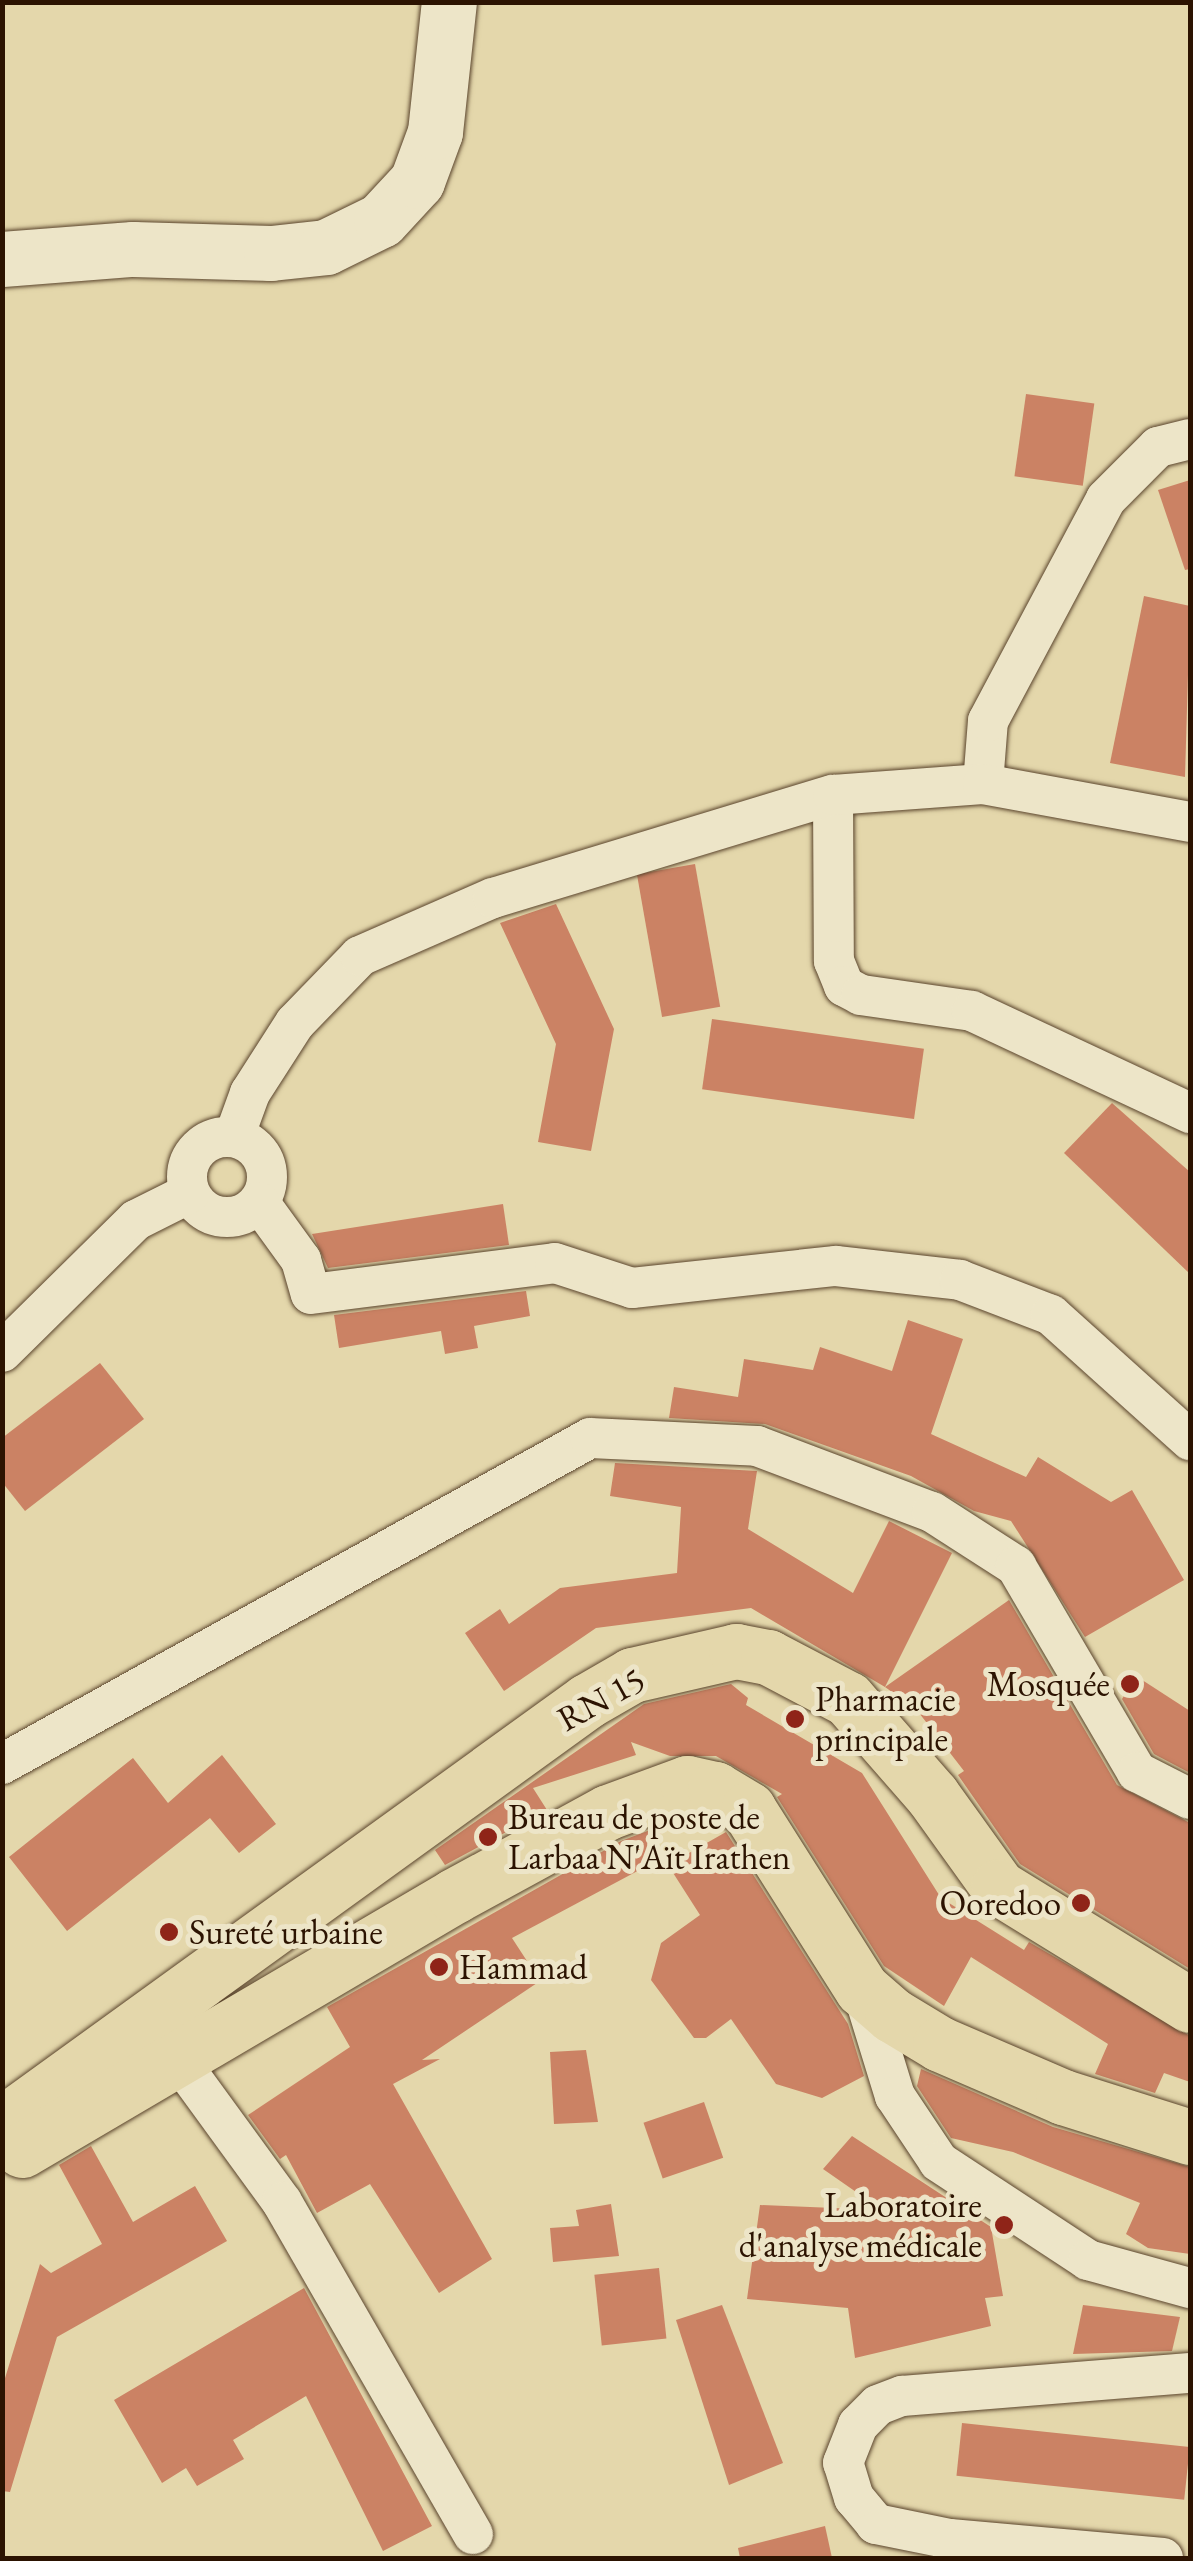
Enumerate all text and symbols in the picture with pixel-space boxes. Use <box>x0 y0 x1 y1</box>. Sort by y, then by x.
street label: RN 15 <box>550 1658 652 1740</box>
place label: Mosquée <box>987 1663 1110 1705</box>
marker: Mosquée <box>1119 1673 1141 1695</box>
place label: Pharmacie principale <box>815 1678 956 1760</box>
marker: Pharmacie principale <box>784 1708 806 1730</box>
place label: Bureau de poste de Larbaa N'Aït Irathen <box>508 1796 791 1878</box>
marker: Bureau de poste de Larbaa N'Aït Irathen <box>477 1826 499 1848</box>
place label: Ooredoo <box>940 1882 1061 1924</box>
marker: Ooredoo <box>1070 1892 1092 1914</box>
place label: Sureté urbaine <box>189 1911 383 1953</box>
marker: Sureté urbaine <box>158 1921 180 1943</box>
place label: Hammad <box>459 1946 587 1988</box>
marker: Hammad <box>428 1956 450 1978</box>
place label: Laboratoire d'analyse médicale <box>739 2184 982 2266</box>
marker: Laboratoire d'analyse médicale <box>991 2212 1017 2238</box>

